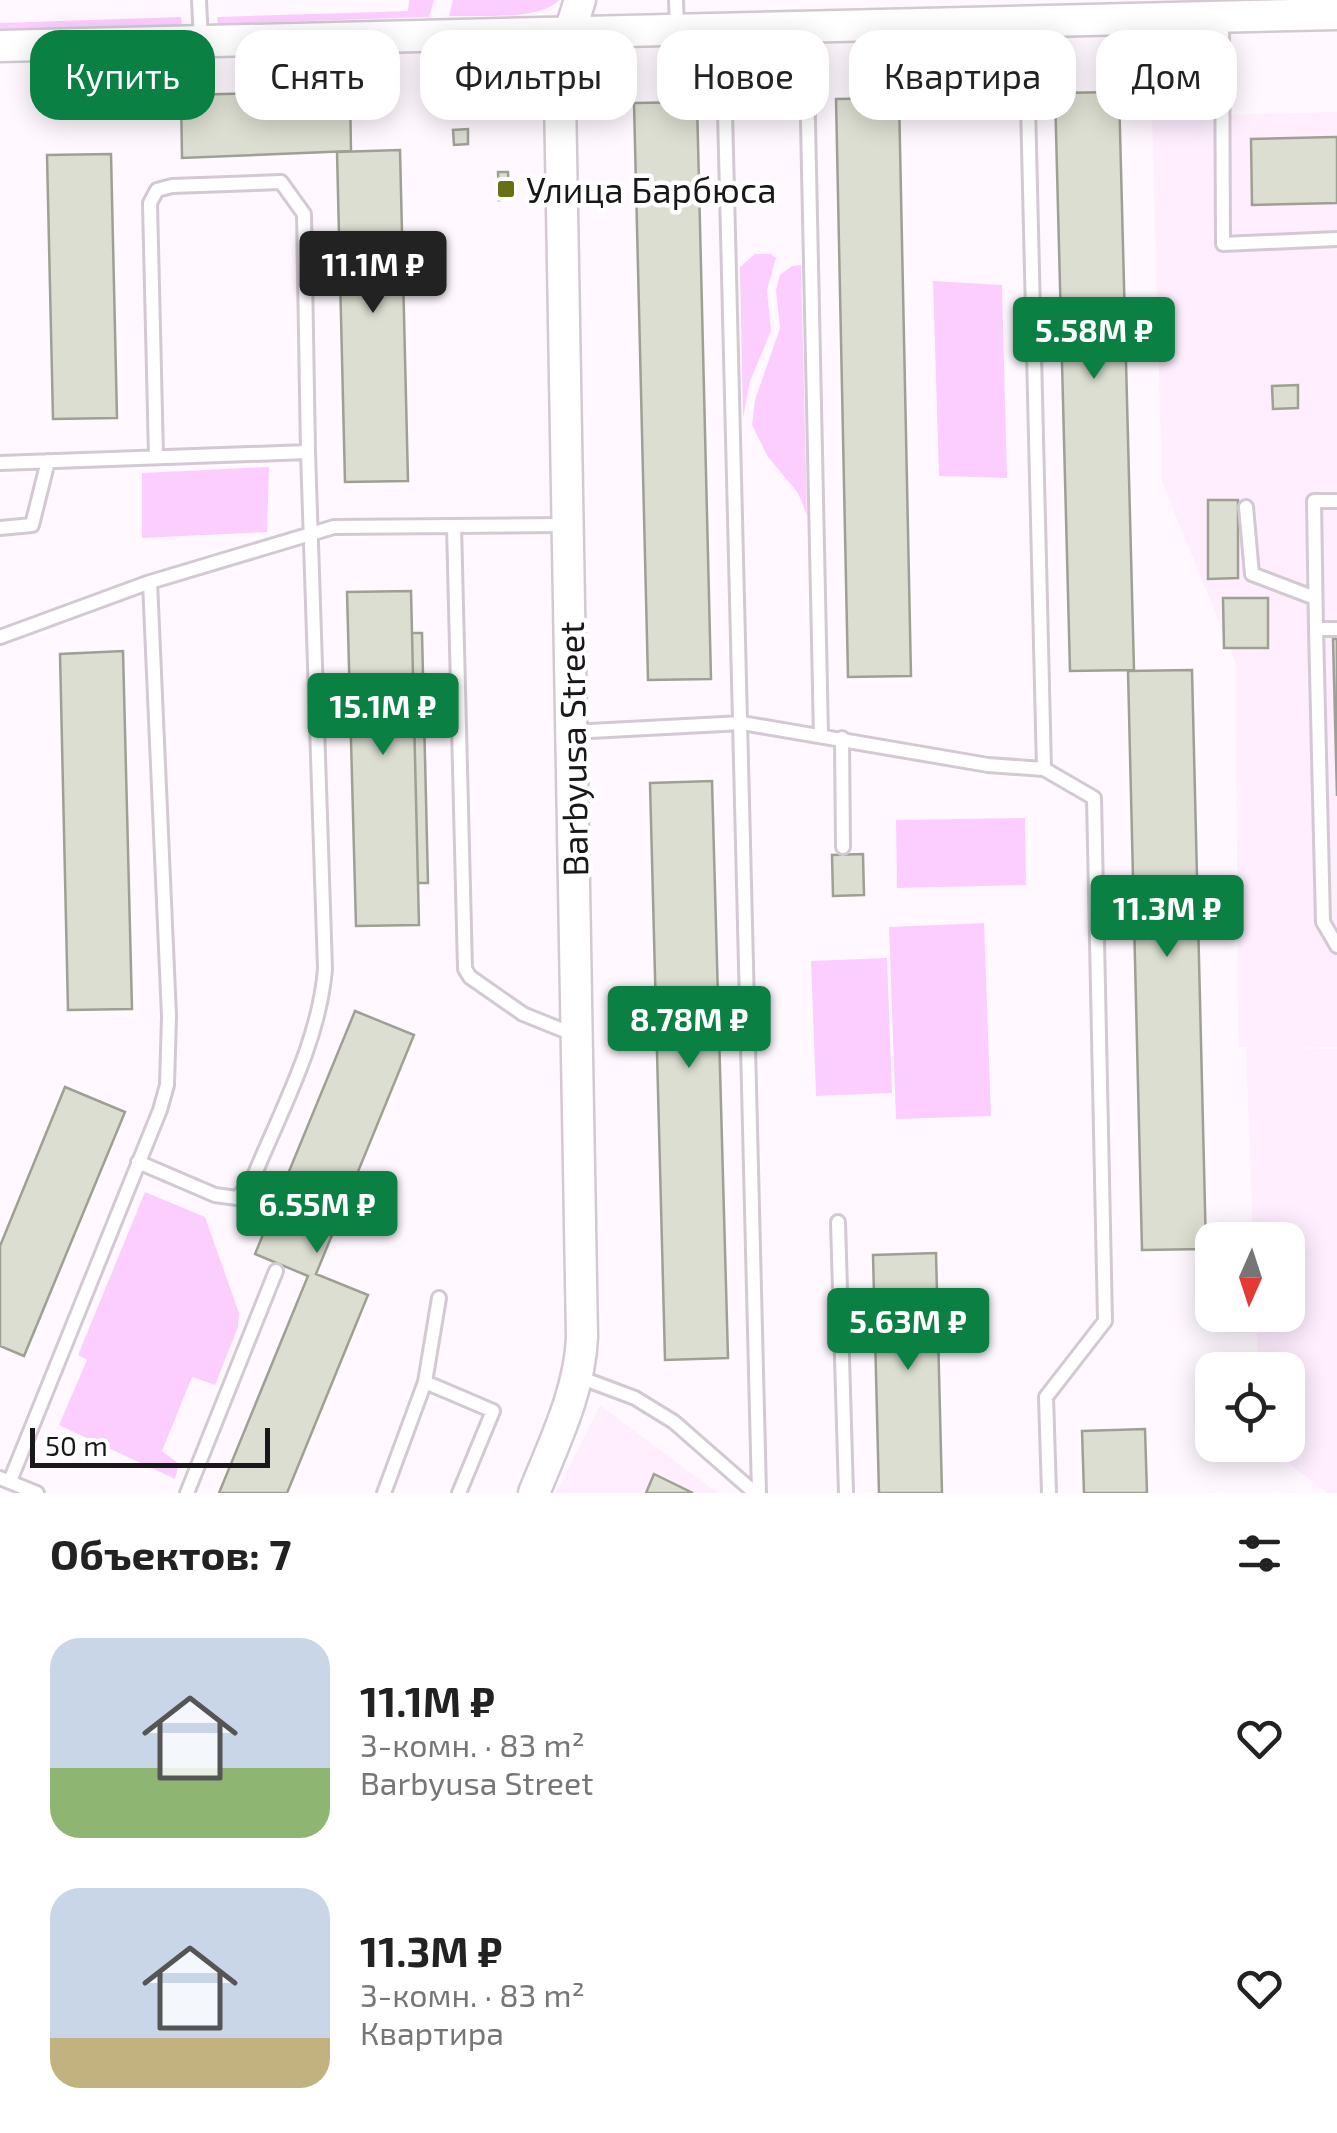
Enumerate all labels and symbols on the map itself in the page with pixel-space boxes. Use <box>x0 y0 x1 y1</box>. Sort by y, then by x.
place label: Улица Барбюса <box>526 168 776 210</box>
marker: Улица Барбюса <box>495 178 517 200</box>
pin: 11.1M ₽ <box>281 231 465 316</box>
pin: 5.58M ₽ <box>1002 297 1186 382</box>
street label: Barbyusa Street <box>549 621 595 877</box>
pin: 15.1M ₽ <box>291 673 475 758</box>
pin: 11.3M ₽ <box>1075 875 1259 960</box>
pin: 8.78M ₽ <box>597 986 781 1071</box>
pin: 6.55M ₽ <box>225 1171 409 1256</box>
north arrow <box>1195 1222 1305 1332</box>
pin: 5.63M ₽ <box>816 1288 1000 1373</box>
scale bar <box>30 1423 270 1468</box>

